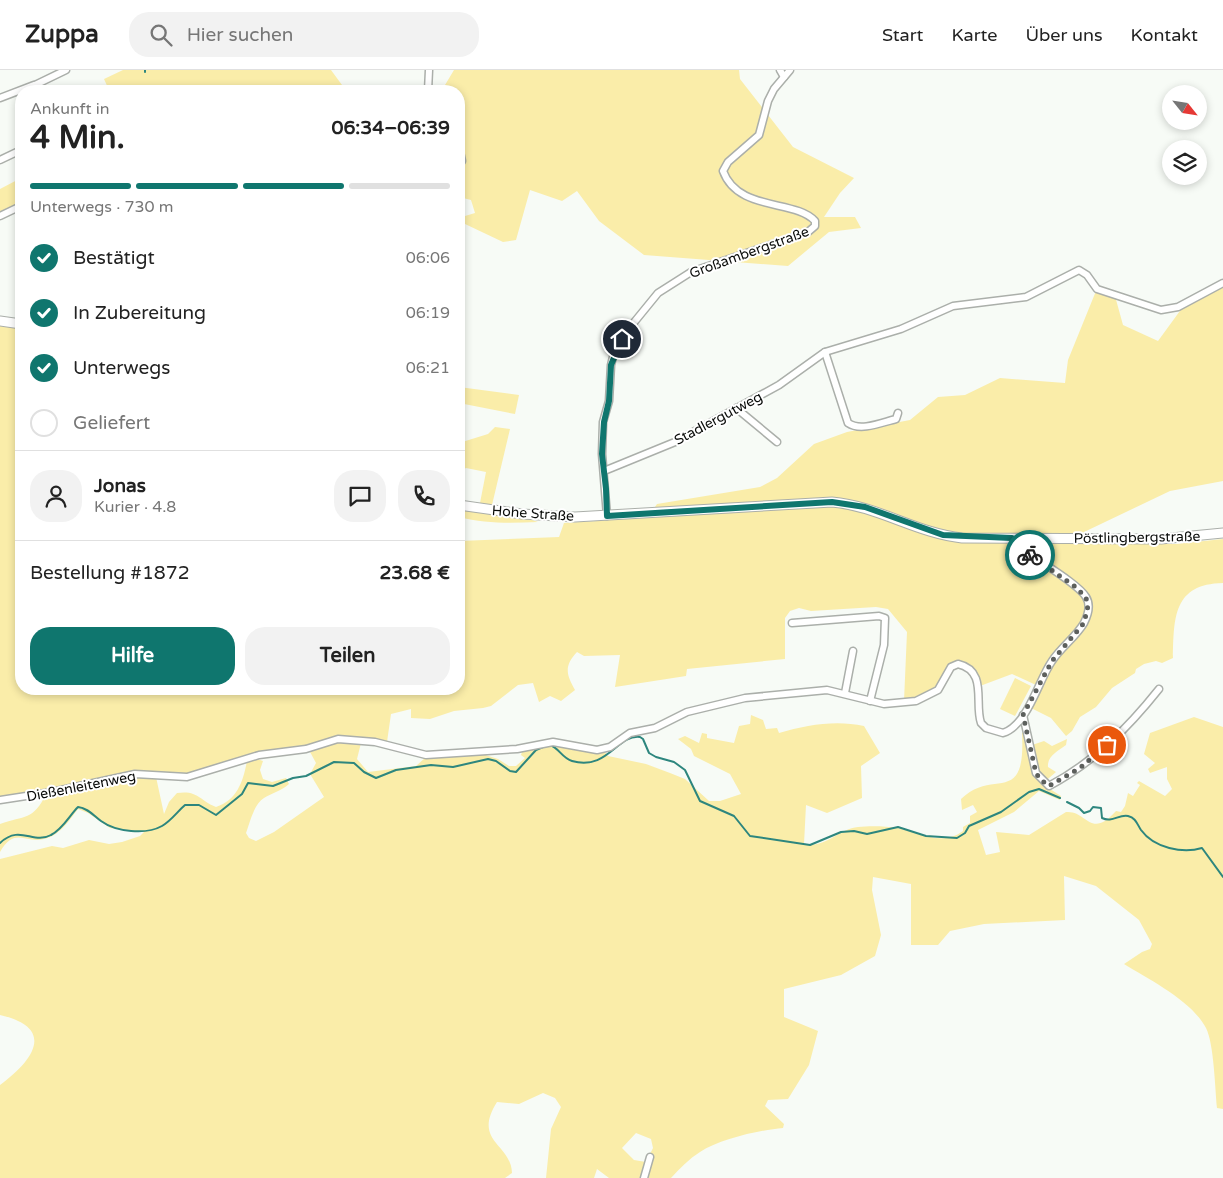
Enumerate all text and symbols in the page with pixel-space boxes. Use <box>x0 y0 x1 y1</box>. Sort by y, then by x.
search box <box>129 12 479 57</box>
text: Zuppa <box>25 20 99 49</box>
icon: search <box>147 21 175 49</box>
text: Hier suchen <box>187 24 293 46</box>
text: Start <box>882 24 923 46</box>
text: Karte <box>951 24 997 46</box>
text: Über uns <box>1025 24 1103 46</box>
text: Kontakt <box>1131 24 1198 46</box>
north arrow <box>1162 85 1208 130</box>
map controls <box>1162 85 1207 185</box>
text: Ankunft in <box>30 99 110 119</box>
text: 06:34–06:39 <box>331 117 450 139</box>
text: 4 Min. <box>30 119 125 157</box>
button: layers <box>1162 140 1207 185</box>
text: Unterwegs · 730 m <box>30 197 173 217</box>
street label: Großambergstraße <box>687 223 811 282</box>
icon: check <box>30 244 58 272</box>
text: Bestätigt <box>73 247 155 269</box>
text: 06:06 <box>406 248 450 268</box>
icon: check <box>30 299 58 327</box>
text: In Zubereitung <box>73 302 206 324</box>
text: 06:19 <box>406 303 450 323</box>
pin <box>601 318 643 360</box>
icon: home <box>608 325 636 353</box>
icon: check <box>30 354 58 382</box>
text: Unterwegs <box>73 357 170 379</box>
text: 06:21 <box>406 358 450 378</box>
street label: Stadlergutweg <box>671 388 765 449</box>
text: Geliefert <box>73 412 150 434</box>
button: person <box>30 470 82 522</box>
button: chat <box>334 470 386 522</box>
button: phone <box>398 470 450 522</box>
text: Jonas <box>94 475 146 497</box>
text: Kurier · 4.8 <box>94 497 176 517</box>
street label: Hohe Straße <box>491 502 575 525</box>
street label: Pöstlingbergstraße <box>1074 528 1200 547</box>
courier <box>1005 530 1055 580</box>
icon: bike <box>1016 541 1044 569</box>
text: Bestellung #1872 <box>30 562 190 584</box>
text: 23.68 € <box>379 562 450 584</box>
button: Hilfe <box>30 627 235 685</box>
button: Teilen <box>245 627 450 685</box>
pin <box>1086 724 1128 766</box>
icon: bag <box>1093 731 1121 759</box>
street label: Dießenleitenweg <box>25 768 137 805</box>

